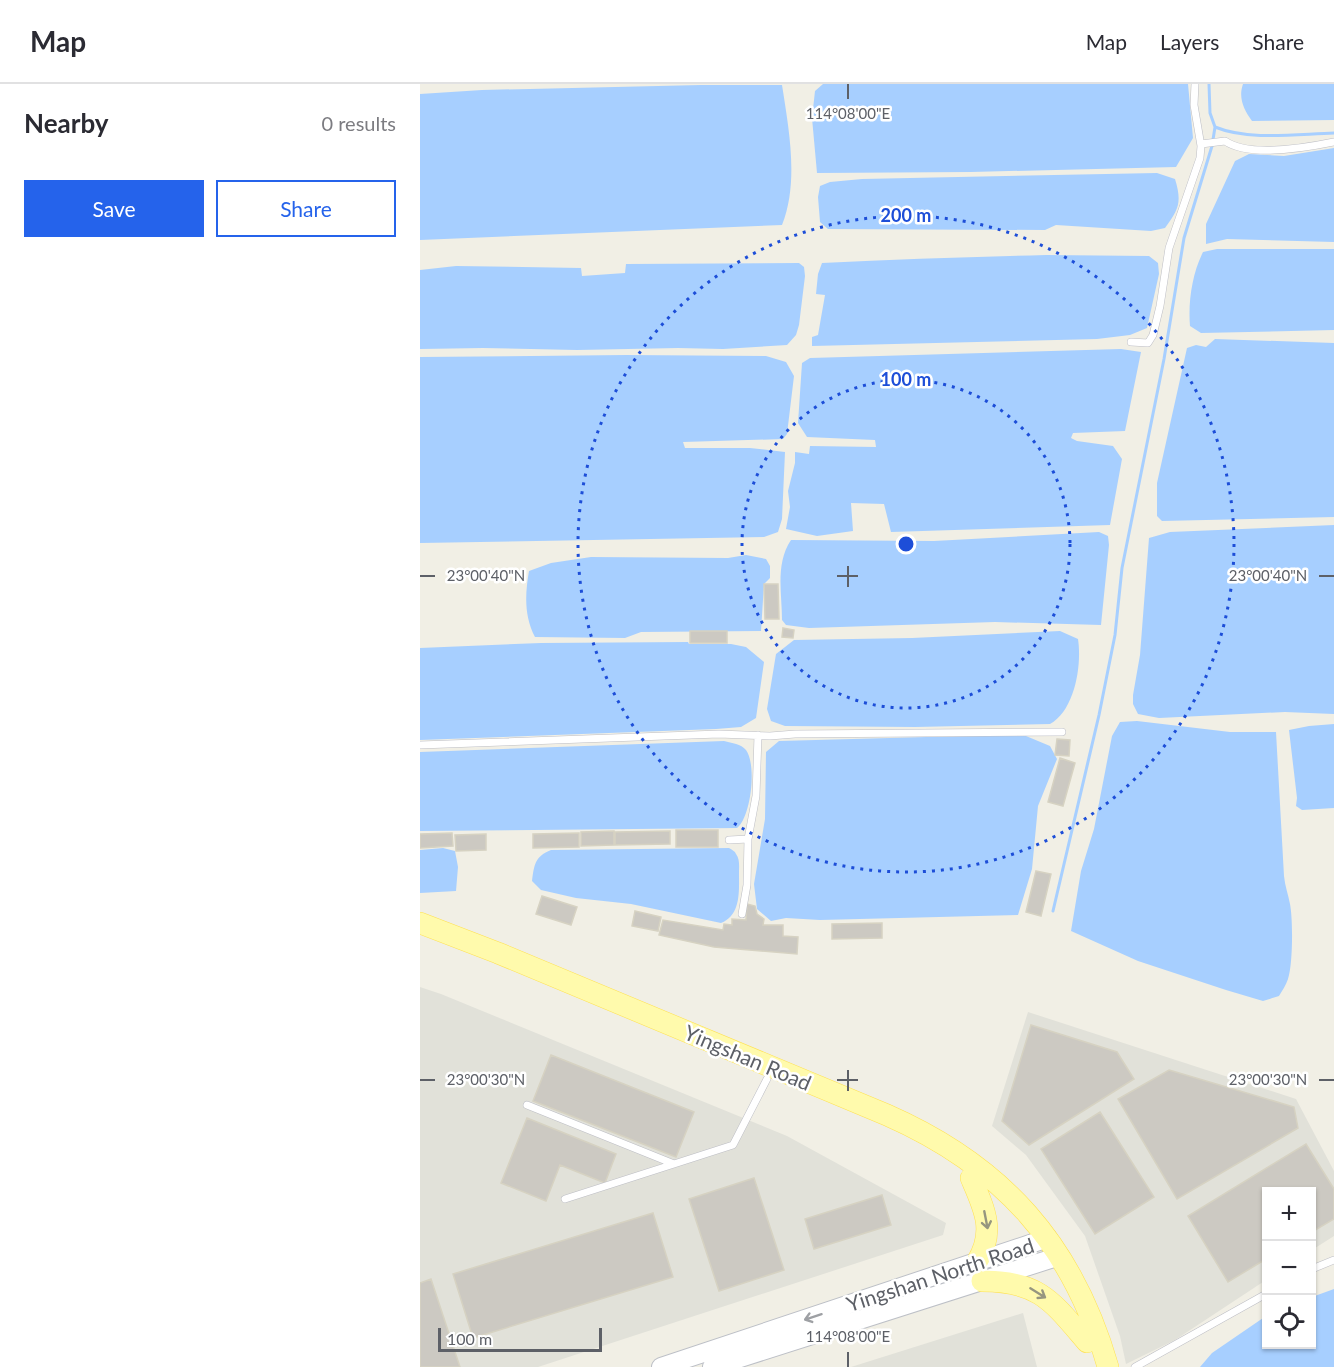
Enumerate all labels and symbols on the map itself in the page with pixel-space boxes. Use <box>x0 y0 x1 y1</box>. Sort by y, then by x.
text: 114°08'00"E <box>806 104 890 122</box>
text: 200 m <box>881 204 931 226</box>
text: 100 m <box>881 368 931 390</box>
centre of rings <box>896 534 916 554</box>
text: 23°00'40"N <box>447 566 525 584</box>
text: 23°00'40"N <box>1229 566 1307 584</box>
street label: Yingshan Road <box>681 1019 815 1095</box>
text: 23°00'30"N <box>447 1070 525 1088</box>
text: 23°00'30"N <box>1229 1070 1307 1088</box>
one-way arrow <box>981 1210 992 1229</box>
street label: Yingshan North Road <box>843 1232 1037 1316</box>
one-way arrow <box>1029 1287 1046 1299</box>
one-way arrow <box>804 1312 823 1323</box>
scale bar <box>438 1325 602 1352</box>
text: 114°08'00"E <box>806 1327 890 1345</box>

